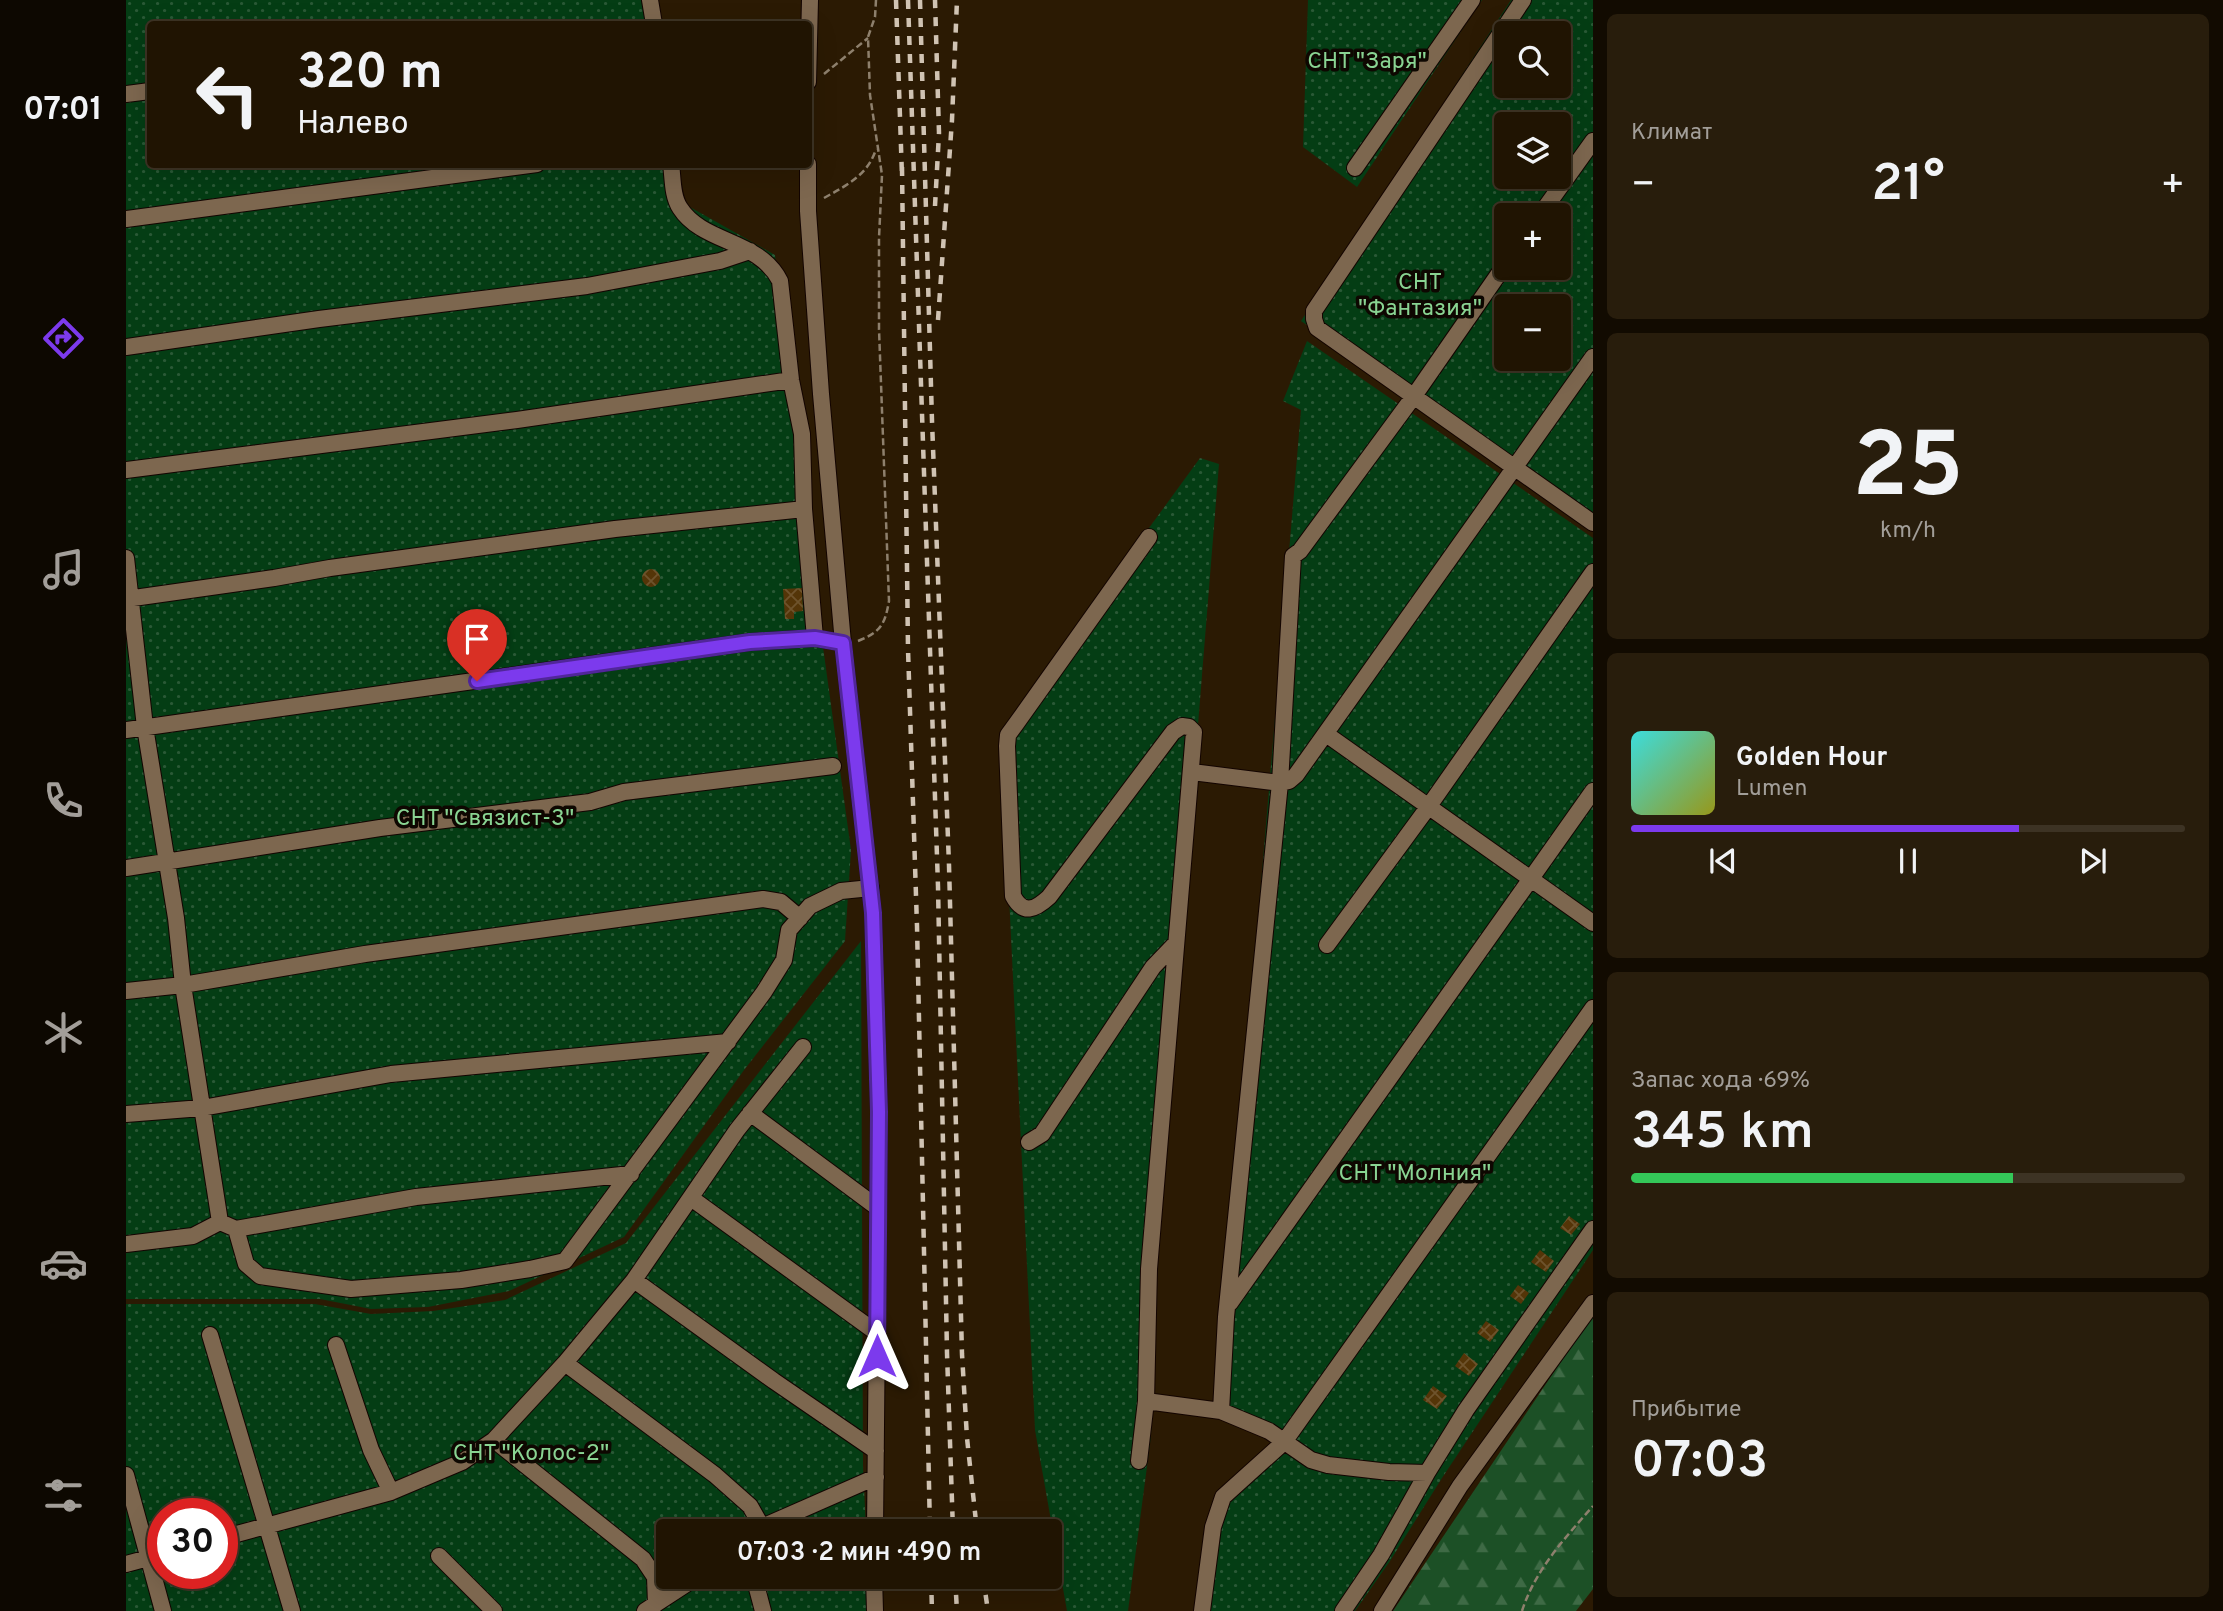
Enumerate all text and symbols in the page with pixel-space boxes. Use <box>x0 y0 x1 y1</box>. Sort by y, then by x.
map controls <box>1494 21 1571 371</box>
button: search <box>1494 21 1571 98</box>
text: 320 m <box>297 44 443 106</box>
park label: СНТ "Заря" <box>1307 48 1427 77</box>
icon: left <box>182 49 273 140</box>
text: 07:01 <box>23 91 103 131</box>
text: Налево <box>297 105 409 145</box>
button: layers <box>1494 112 1571 189</box>
text: Климат <box>1631 119 1712 148</box>
text: 21° <box>1871 153 1945 219</box>
text: − <box>1631 162 1656 211</box>
text: + <box>2160 162 2185 211</box>
button: + <box>1494 203 1571 280</box>
park label: СНТ "Фантазия" <box>1358 269 1482 324</box>
button: − <box>1494 294 1571 371</box>
icon: directions <box>39 314 88 363</box>
text: 25 <box>1852 414 1964 529</box>
text: km/h <box>1880 517 1936 546</box>
icon: music <box>39 545 88 594</box>
pin <box>447 609 507 681</box>
icon: arrive <box>458 620 496 658</box>
text: Golden Hour <box>1736 742 1887 775</box>
text: Lumen <box>1736 775 1807 804</box>
icon: phone <box>39 776 88 825</box>
park label: СНТ "Связист-3" <box>396 805 574 834</box>
icon: previous <box>1704 842 1742 880</box>
icon: pause <box>1889 842 1927 880</box>
icon: next <box>2074 842 2112 880</box>
icon: climate <box>39 1008 88 1057</box>
text: Запас хода · 69% <box>1631 1067 1810 1096</box>
text: 345 km <box>1631 1101 1814 1167</box>
park label: СНТ "Молния" <box>1339 1160 1491 1189</box>
icon: car <box>39 1239 88 1288</box>
position arrow <box>840 1319 914 1393</box>
text: Прибытие <box>1631 1396 1741 1425</box>
text: 07:03 <box>1631 1430 1768 1496</box>
park label: СНТ "Колос-2" <box>453 1440 609 1469</box>
icon: filters <box>39 1471 88 1520</box>
speed limit sign: 30 <box>147 1498 238 1589</box>
text: 07:03 · 2 мин · 490 m <box>737 1537 981 1570</box>

